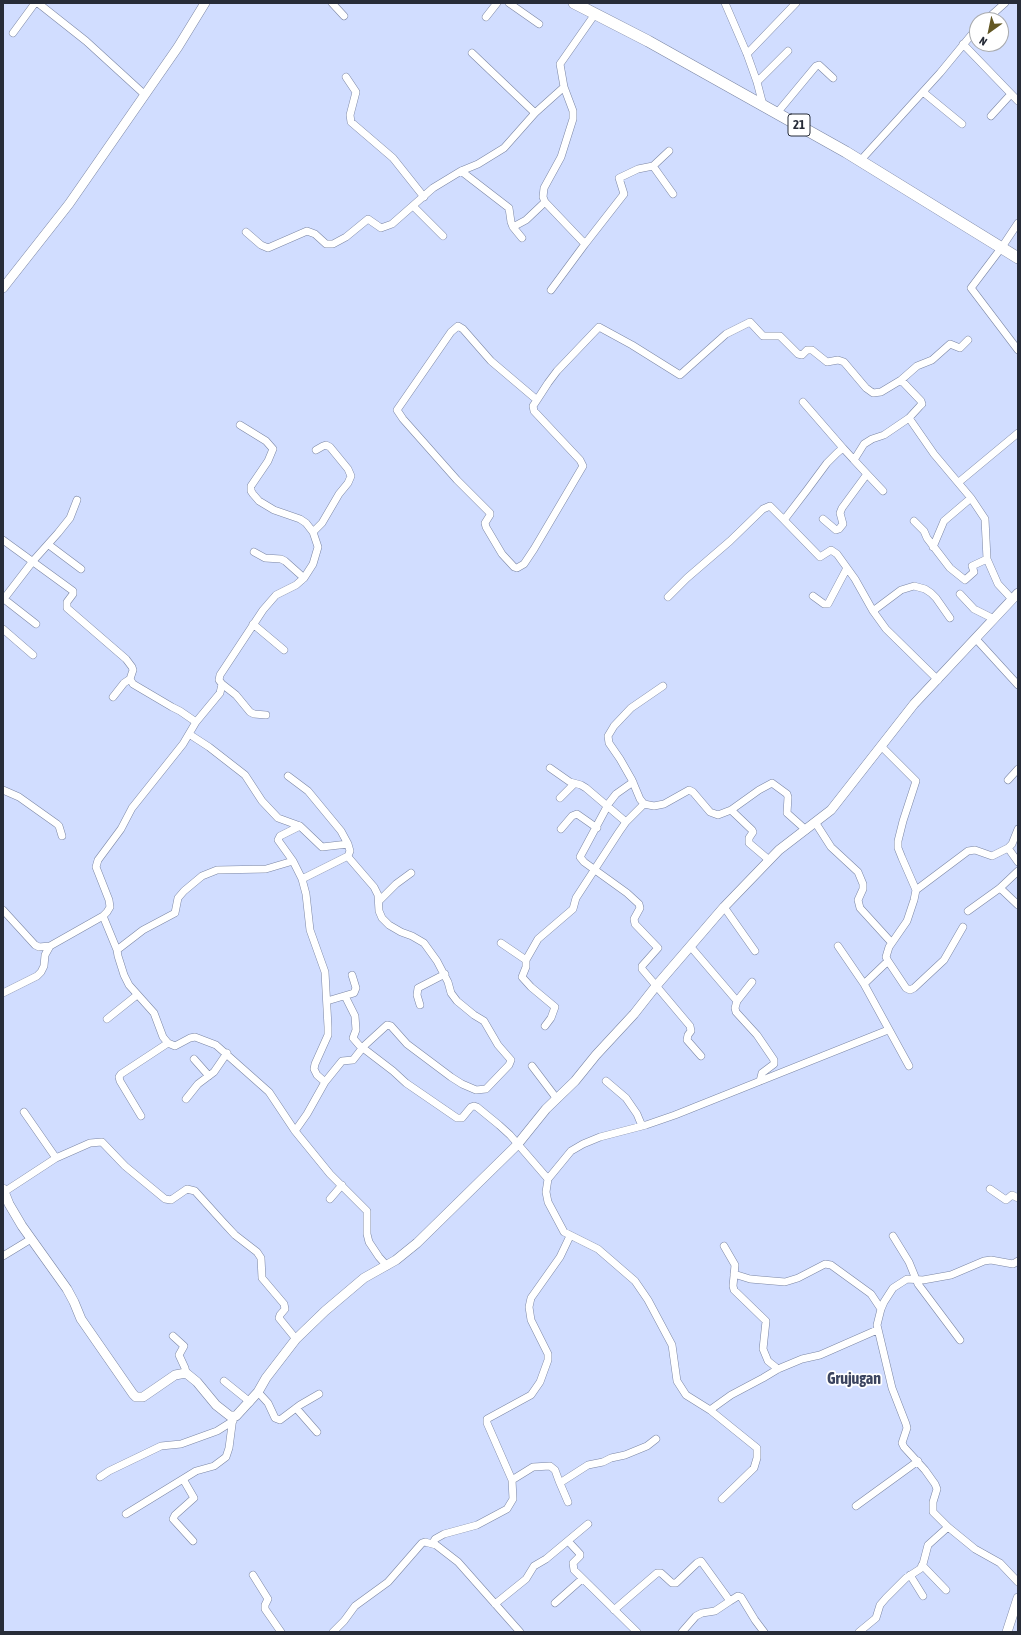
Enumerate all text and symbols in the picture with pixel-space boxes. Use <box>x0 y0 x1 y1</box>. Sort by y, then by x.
north arrow <box>969 12 1009 52</box>
text: N <box>977 34 989 48</box>
road number: 21 <box>788 114 810 136</box>
district label: Grujugan <box>827 1369 881 1389</box>

